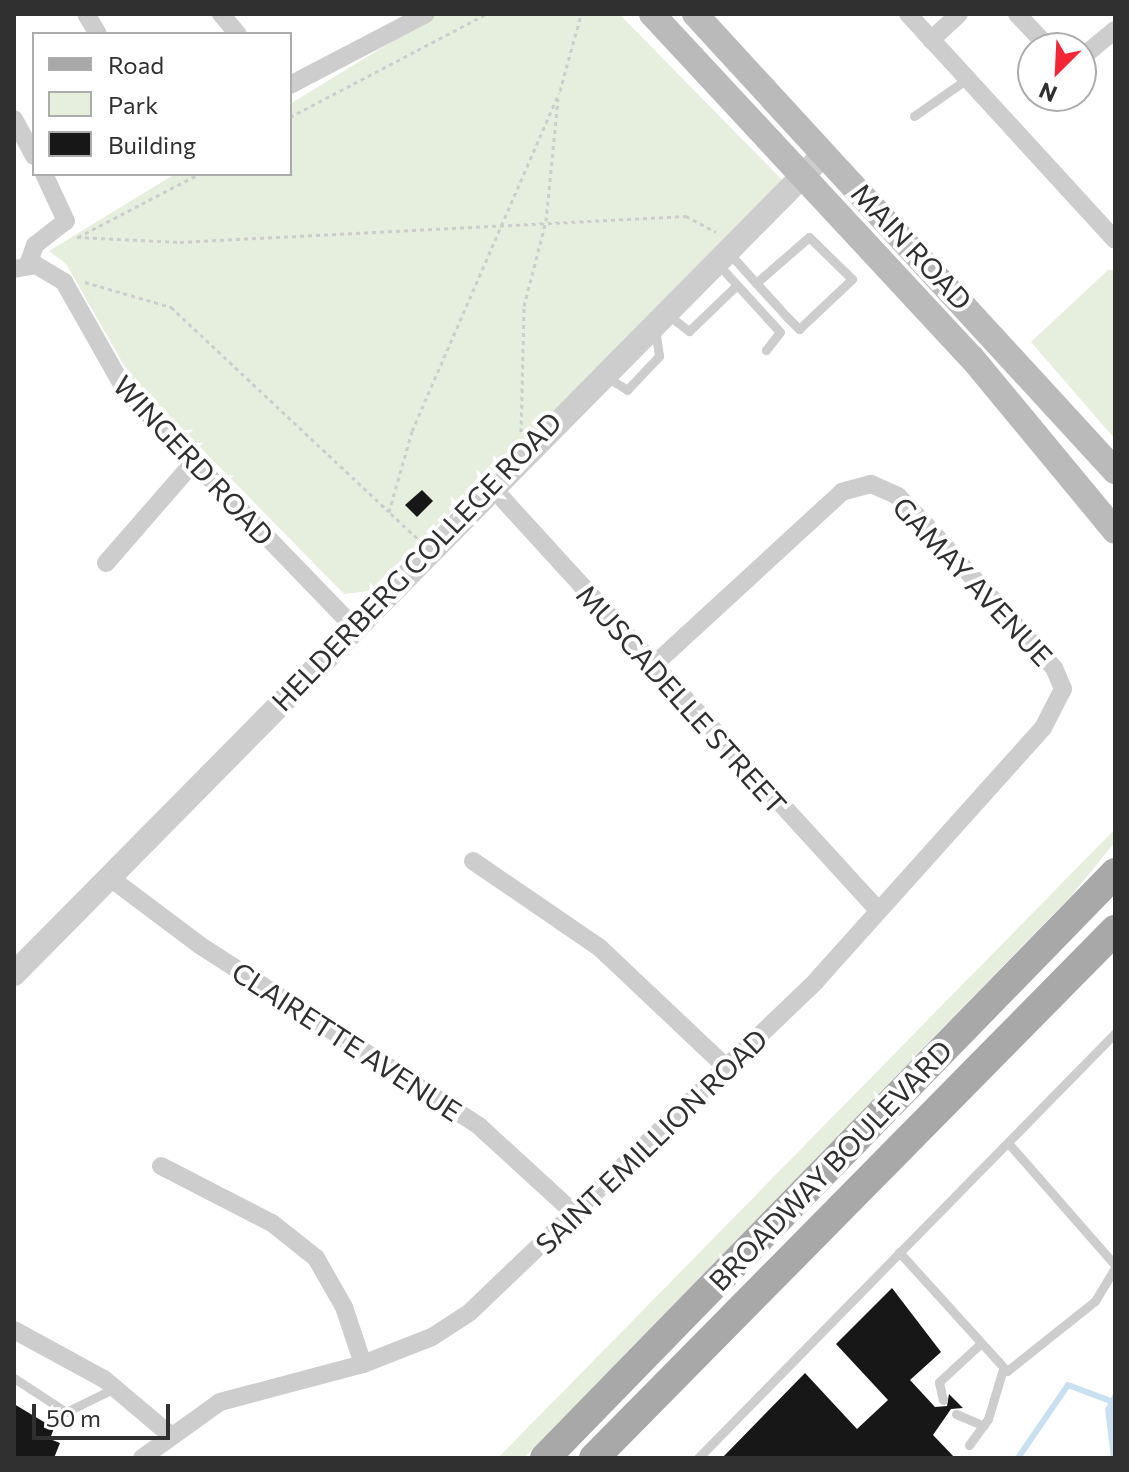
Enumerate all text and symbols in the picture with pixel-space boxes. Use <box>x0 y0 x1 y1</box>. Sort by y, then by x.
legend <box>32 32 292 176</box>
north arrow <box>1017 32 1097 112</box>
text: Road <box>108 50 164 79</box>
text: N <box>1035 77 1061 108</box>
text: Park <box>108 90 158 119</box>
text: Building <box>108 130 196 159</box>
street label: MAIN ROAD <box>845 176 979 316</box>
street label: WINGERD ROAD <box>107 368 281 552</box>
street label: HELDERBERG COLLEGE ROAD <box>264 405 568 717</box>
street label: GAMAY AVENUE <box>886 490 1060 672</box>
street label: MUSCADELLE STREET <box>570 577 794 821</box>
street label: CLAIRETTE AVENUE <box>226 954 468 1128</box>
street label: SAINT EMILLION ROAD <box>528 1022 774 1260</box>
street label: BROADWAY BOULEVARD <box>702 1033 958 1297</box>
scale bar <box>36 1388 174 1438</box>
text: 50 m <box>46 1403 101 1432</box>

